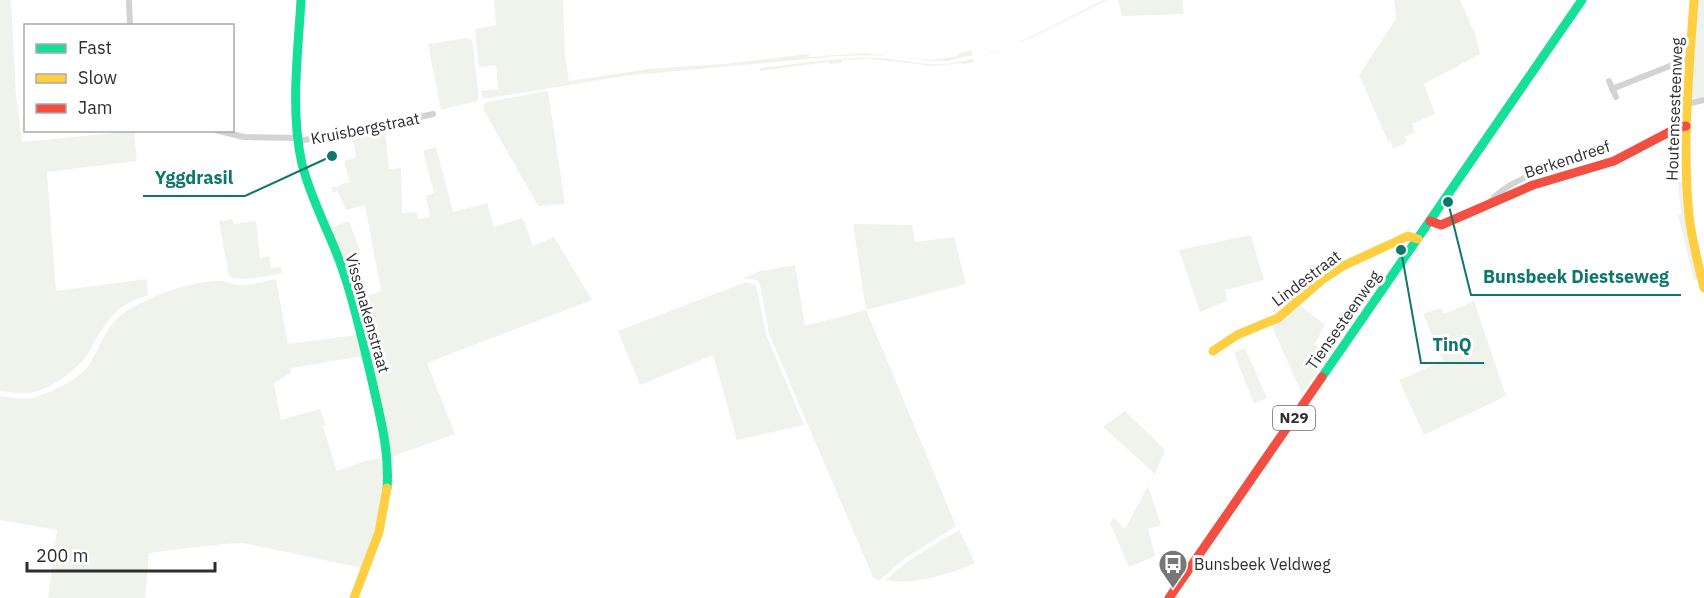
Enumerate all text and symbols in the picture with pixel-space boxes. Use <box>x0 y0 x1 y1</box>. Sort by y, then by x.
legend <box>24 24 234 132</box>
text: Fast <box>78 36 112 59</box>
street label: Houtemsesteenweg <box>1662 36 1687 181</box>
text: Slow <box>78 66 117 89</box>
text: Jam <box>78 96 113 119</box>
street label: Kruisbergstraat <box>309 108 421 148</box>
street label: Berkendreef <box>1522 136 1612 182</box>
callout: Yggdrasil <box>143 160 245 196</box>
text: Yggdrasil <box>155 166 234 189</box>
street label: Lindestraat <box>1268 246 1344 310</box>
street label: Vissenakenstraat <box>341 251 395 375</box>
callout: Bunsbeek Diestseweg <box>1471 259 1681 295</box>
text: Bunsbeek Diestseweg <box>1483 265 1669 288</box>
street label: Tiensesteenweg <box>1301 266 1385 374</box>
callout: TinQ <box>1421 327 1484 363</box>
text: TinQ <box>1432 333 1472 356</box>
road number: N29 <box>1273 406 1315 430</box>
scale bar <box>27 535 214 573</box>
text: 200 m <box>36 544 88 567</box>
bus stop icon: Bunsbeek Veldweg <box>1157 548 1189 590</box>
place label: Bunsbeek Veldweg <box>1194 554 1331 574</box>

